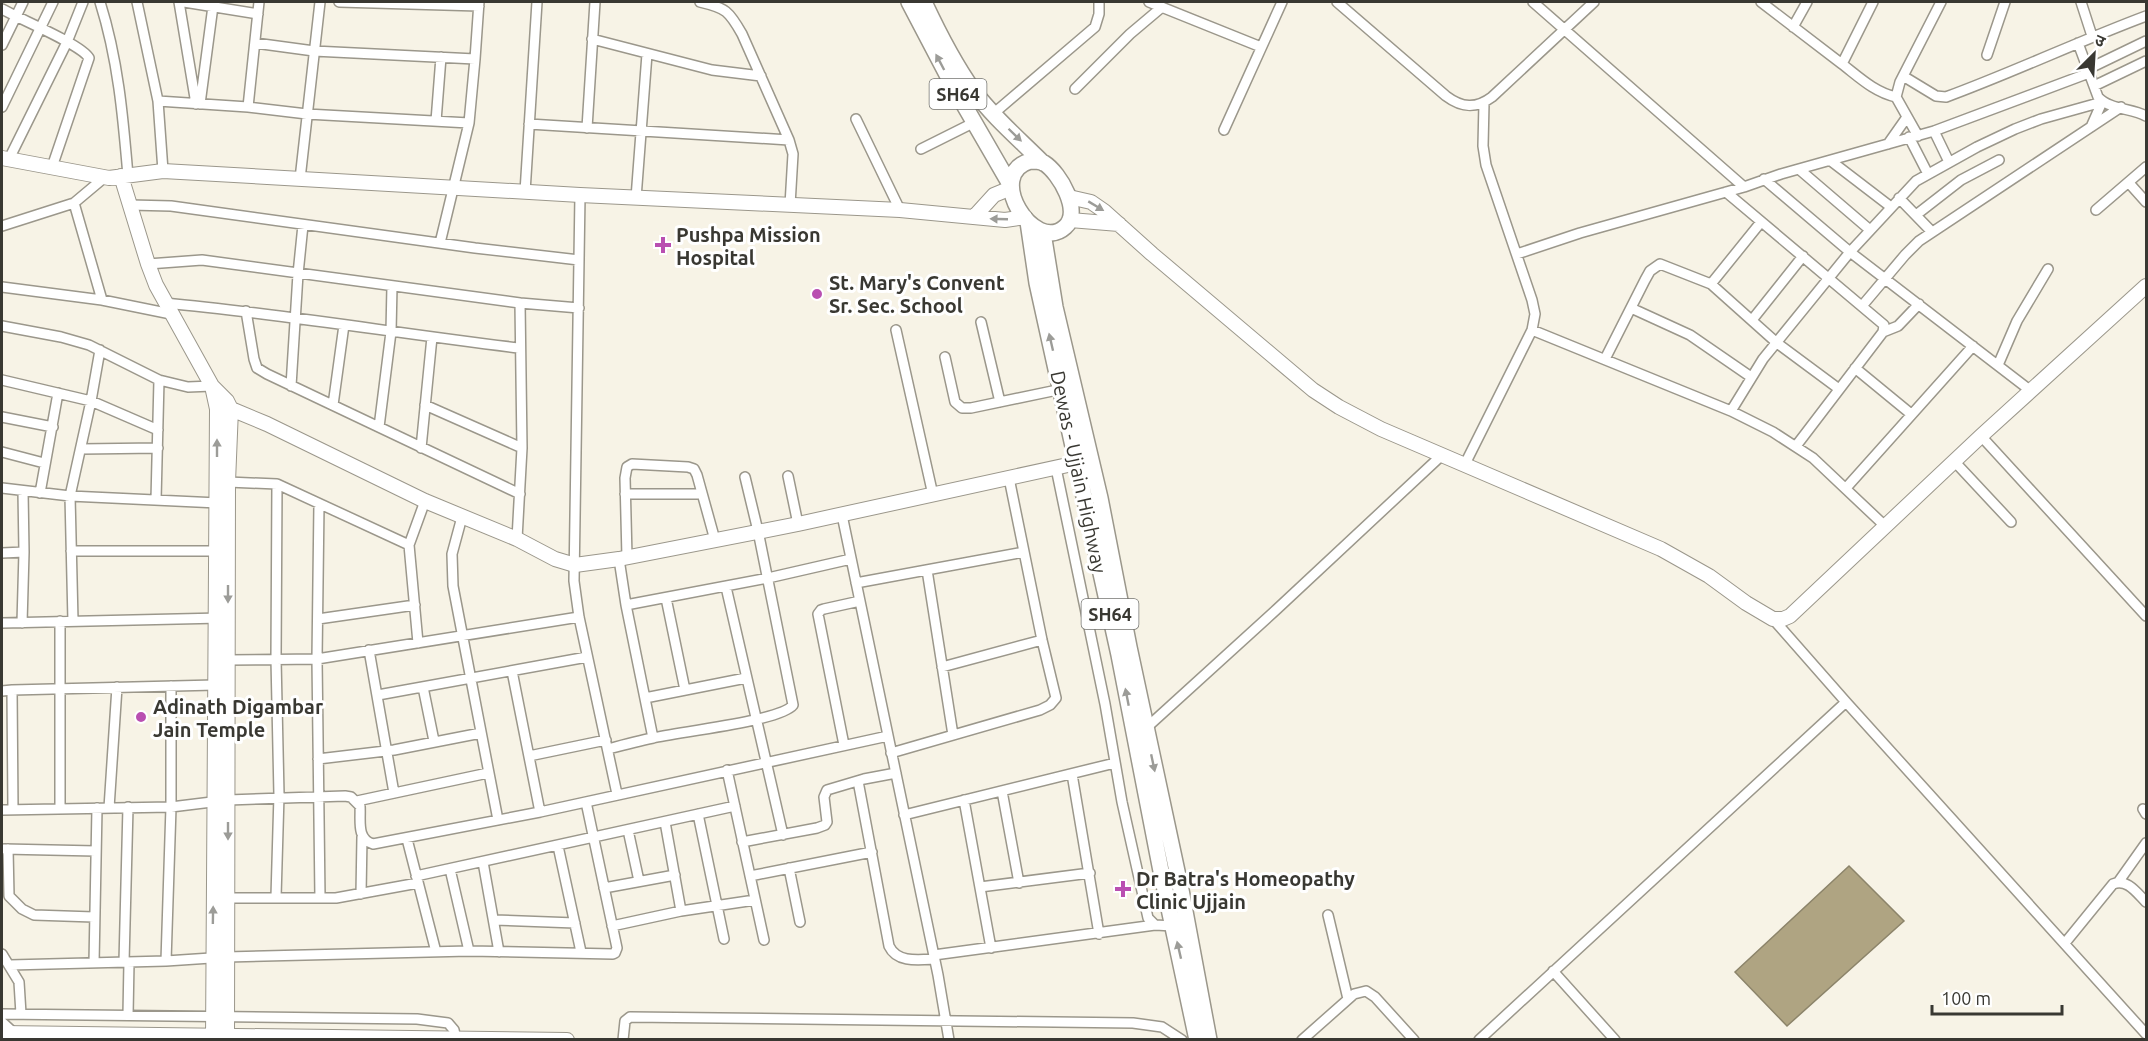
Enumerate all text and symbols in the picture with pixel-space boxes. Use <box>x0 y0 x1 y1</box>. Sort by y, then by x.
north arrow <box>2064 24 2124 84</box>
text: उ <box>2092 30 2109 51</box>
one-way arrow <box>935 53 945 70</box>
road number: SH64 <box>930 79 986 109</box>
one-way arrow <box>1008 128 1022 142</box>
one-way arrow <box>1088 201 1105 211</box>
one-way arrow <box>990 214 1009 224</box>
place label: Pushpa Mission Hospital <box>676 223 821 269</box>
marker: Pushpa Mission Hospital <box>654 236 672 254</box>
place label: St. Mary's Convent Sr. Sec. School <box>829 271 1005 317</box>
marker: St. Mary's Convent Sr. Sec. School <box>810 287 824 301</box>
one-way arrow <box>1046 332 1055 351</box>
street label: Dewas - Ujjain Highway <box>1046 369 1112 576</box>
one-way arrow <box>212 438 222 457</box>
one-way arrow <box>223 584 233 603</box>
road number: SH64 <box>1082 599 1138 629</box>
one-way arrow <box>1122 687 1131 706</box>
place label: Adinath Digambar Jain Temple <box>153 695 324 741</box>
marker: Adinath Digambar Jain Temple <box>134 710 148 724</box>
one-way arrow <box>1149 754 1159 772</box>
one-way arrow <box>223 821 233 840</box>
place label: Dr Batra's Homeopathy Clinic Ujjain <box>1136 867 1355 913</box>
marker: Dr Batra's Homeopathy Clinic Ujjain <box>1114 880 1132 898</box>
one-way arrow <box>208 906 218 925</box>
one-way arrow <box>1173 941 1183 959</box>
scale bar <box>1932 978 2062 1016</box>
text: 100 m <box>1941 988 1991 1008</box>

